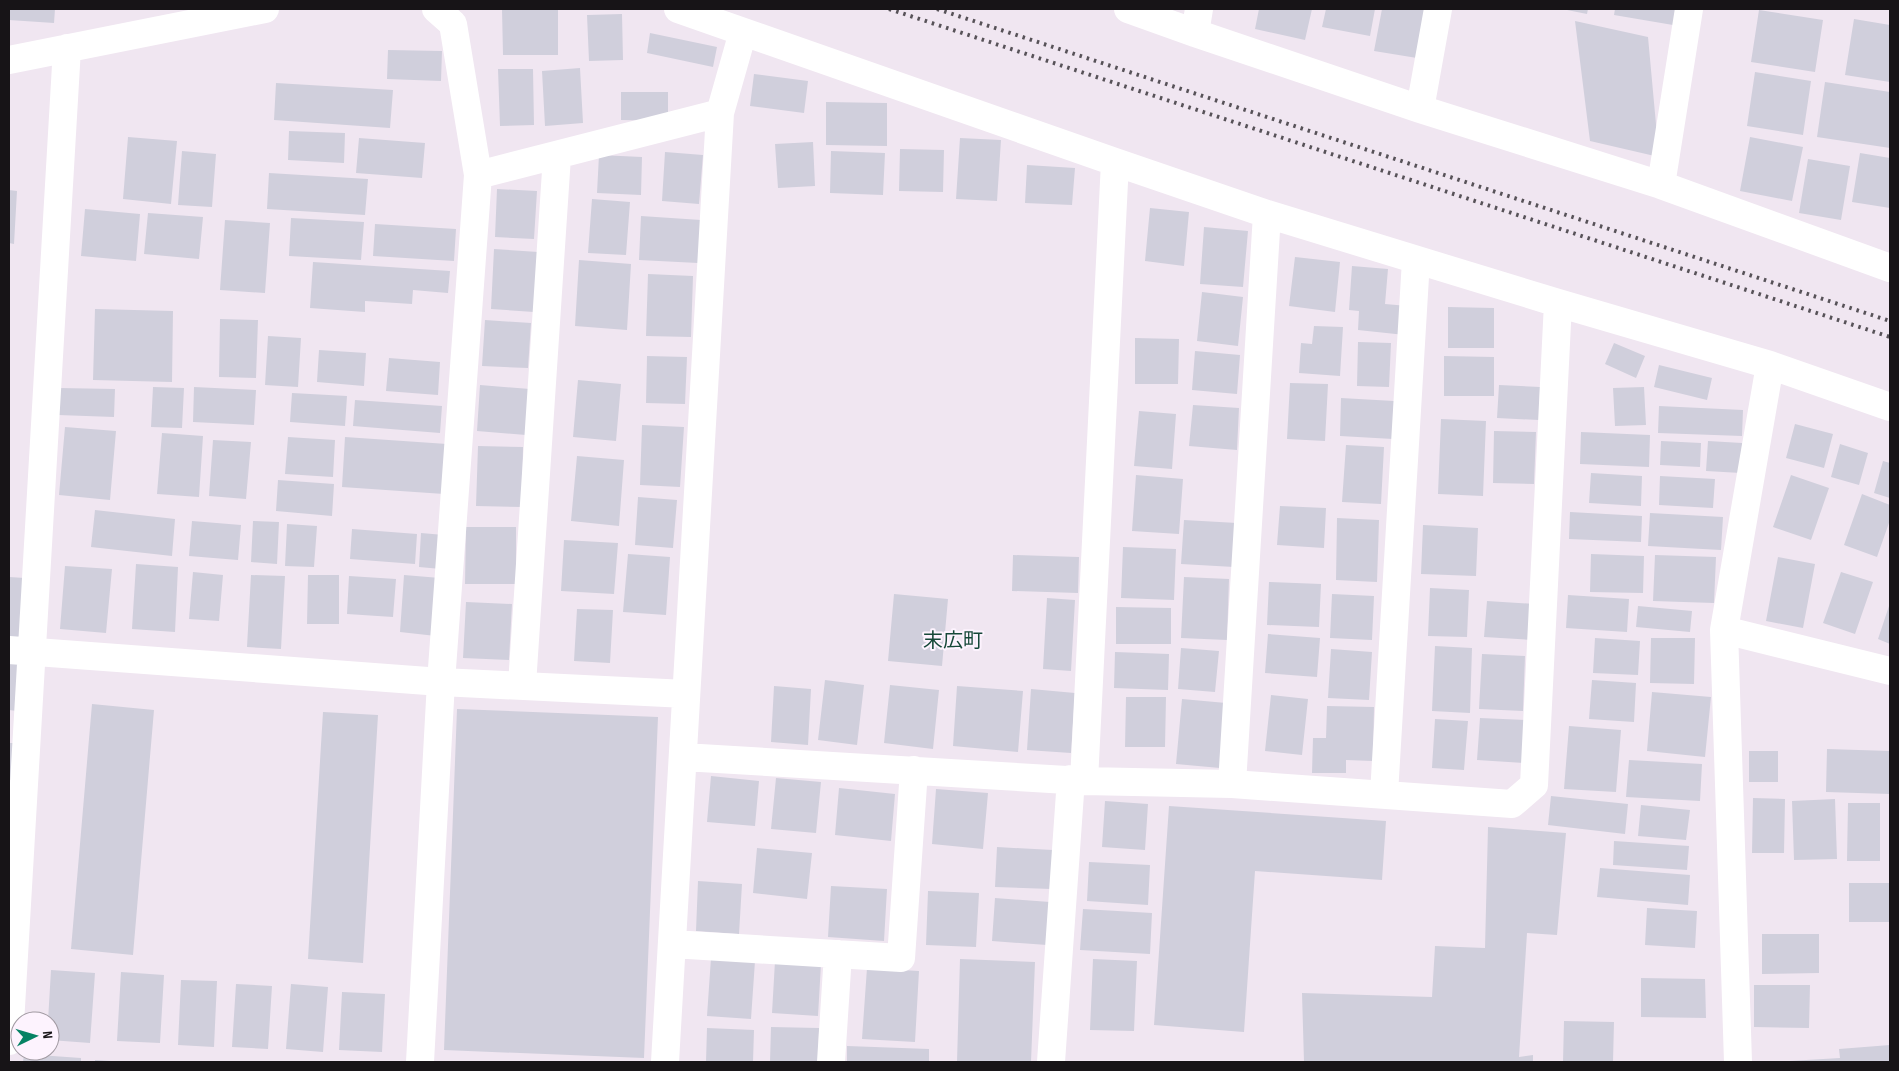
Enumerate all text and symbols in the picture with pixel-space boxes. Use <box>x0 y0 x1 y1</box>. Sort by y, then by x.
district label: 末広町 <box>923 629 983 653</box>
north arrow <box>10 1011 60 1061</box>
text: N <box>39 1030 56 1039</box>

